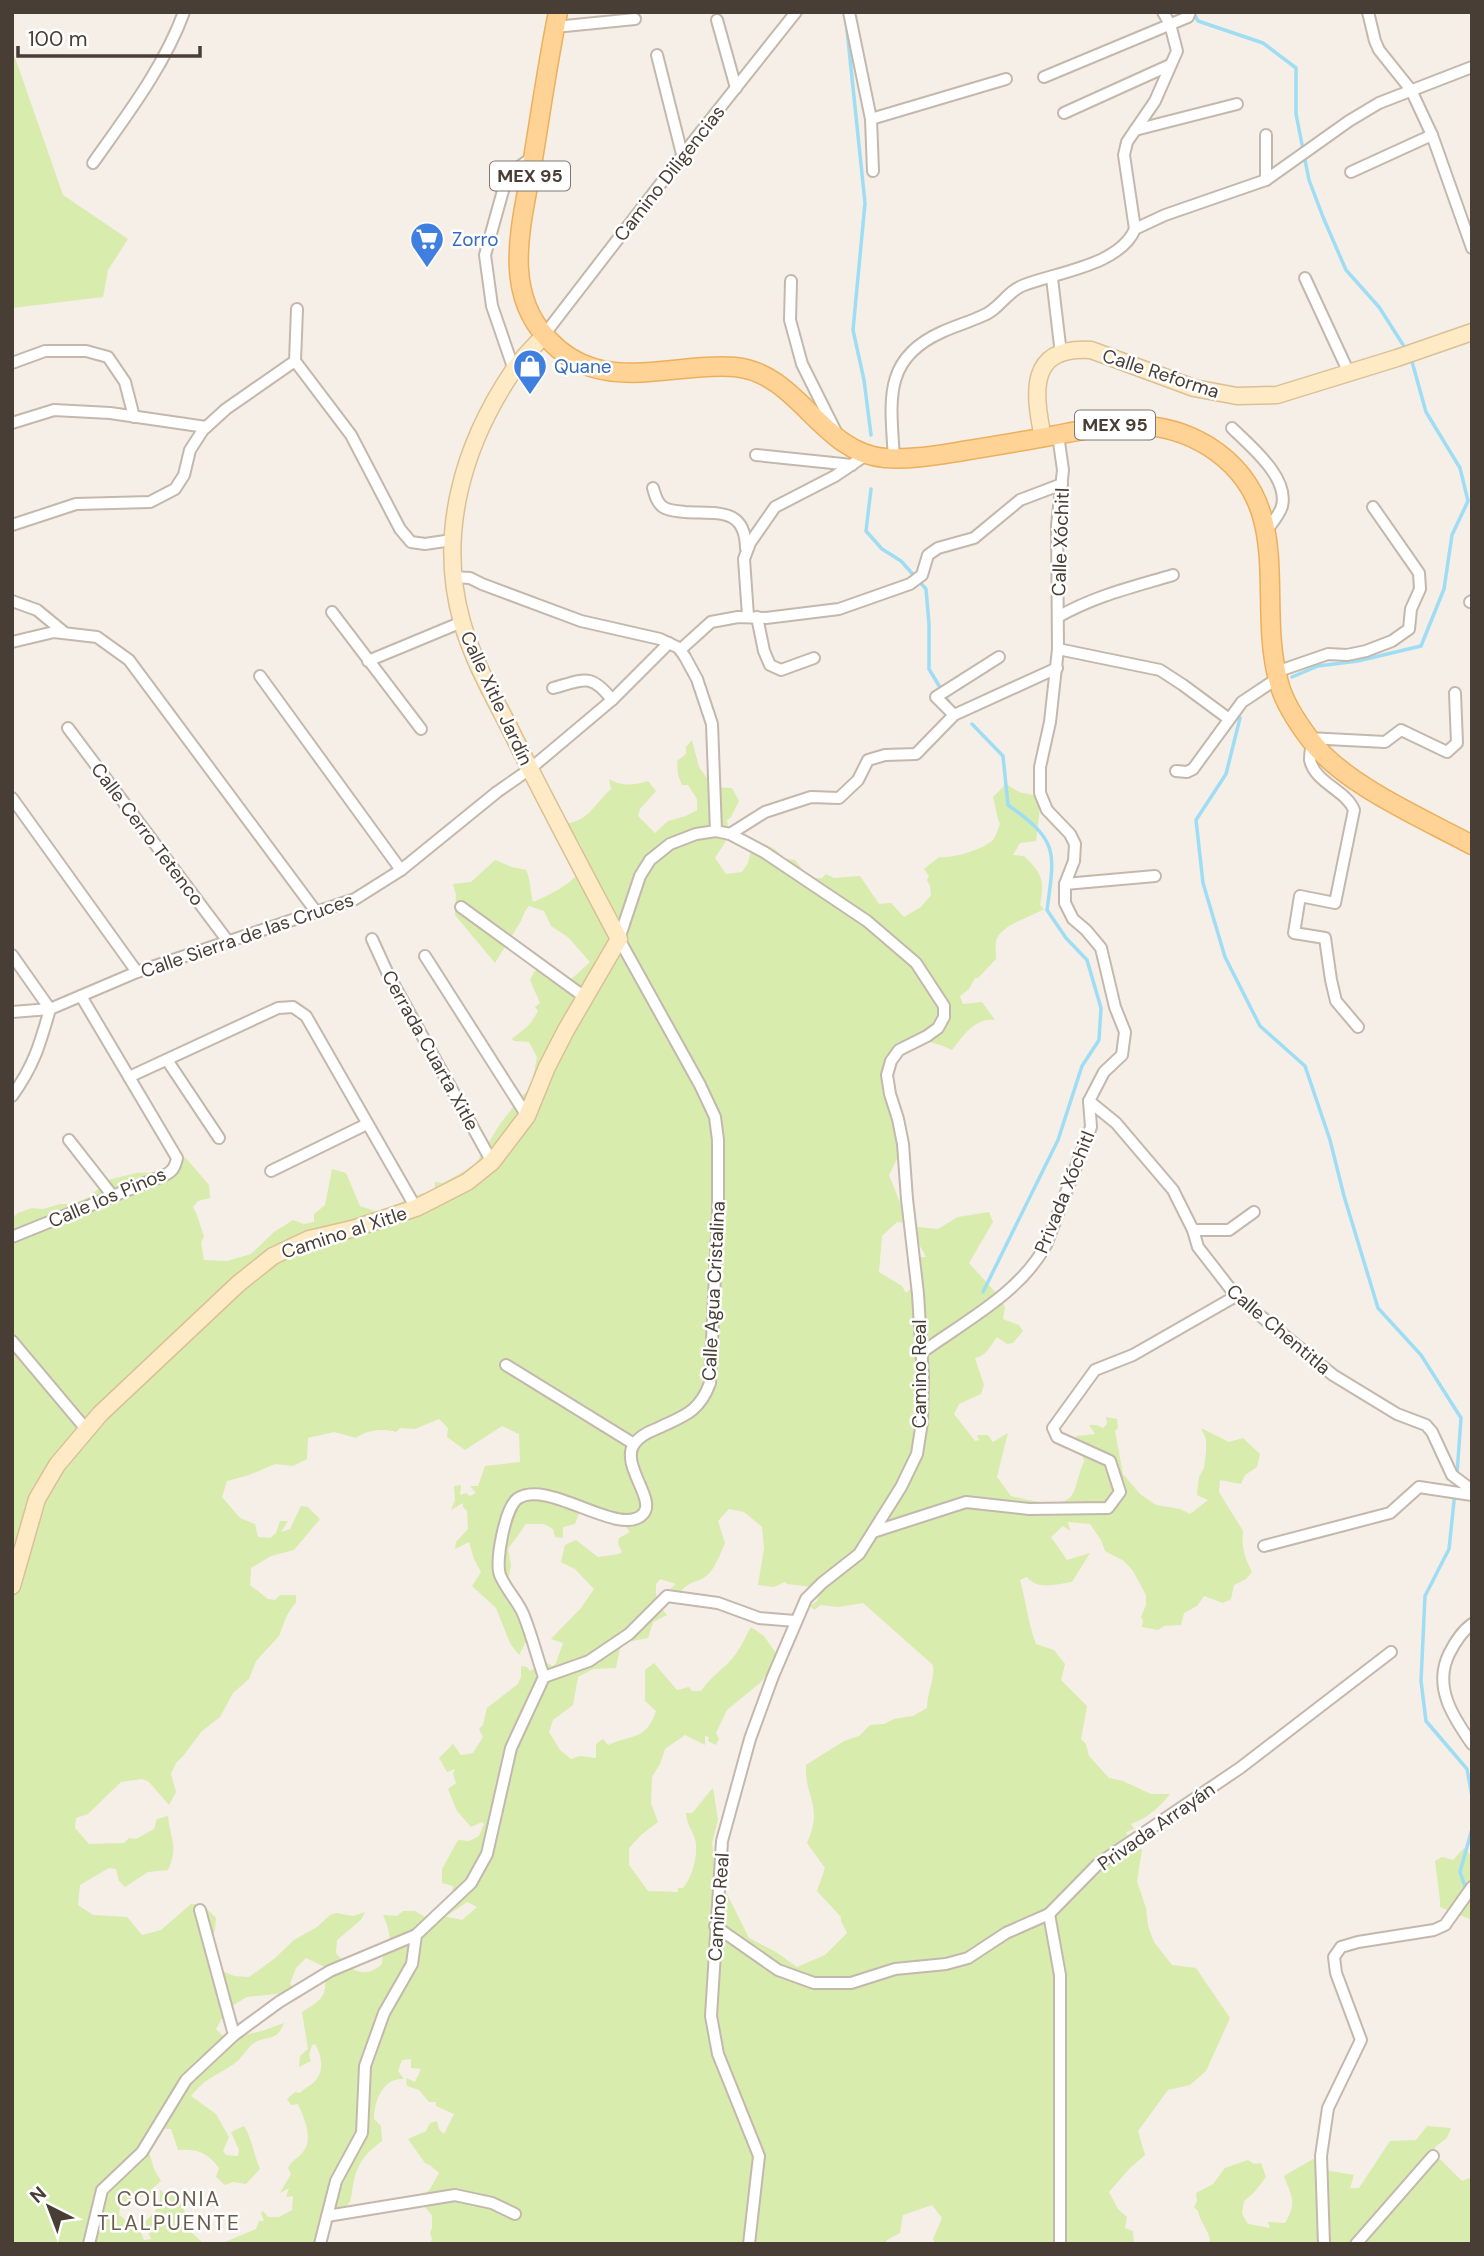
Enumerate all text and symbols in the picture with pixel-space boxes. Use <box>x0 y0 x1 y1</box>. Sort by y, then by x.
scale bar <box>18 14 200 58</box>
text: 100 m <box>28 25 88 53</box>
street label: Camino Diligencias <box>608 100 730 247</box>
road number: MEX 95 <box>490 162 570 190</box>
supermarket icon: Zorro <box>408 220 446 269</box>
place label: Zorro <box>452 227 499 252</box>
street label: Calle Reforma <box>1099 343 1222 404</box>
shop icon: Quane <box>511 347 549 396</box>
place label: Quane <box>554 354 612 379</box>
road number: MEX 95 <box>1075 410 1155 440</box>
street label: Calle Xóchitl <box>1046 487 1075 597</box>
street label: Calle Xitle Jardín <box>454 627 539 769</box>
street label: Calle Cerro Tetenco <box>86 758 210 911</box>
street label: Calle Sierra de las Cruces <box>137 887 357 984</box>
street label: Cerrada Cuarta Xitle <box>376 966 485 1135</box>
street label: Privada Xóchitl <box>1029 1127 1100 1257</box>
street label: Calle los Pinos <box>44 1161 170 1234</box>
street label: Camino al Xitle <box>278 1200 410 1265</box>
street label: Calle Agua Cristalina <box>696 1201 731 1382</box>
street label: Calle Chentitla <box>1221 1278 1336 1380</box>
street label: Camino Real <box>907 1320 932 1428</box>
street label: Privada Arrayán <box>1093 1777 1220 1876</box>
street label: Camino Real <box>702 1852 735 1962</box>
north arrow <box>14 2172 84 2242</box>
text: N <box>24 2181 51 2209</box>
district label: COLONIA TLALPUENTE <box>97 2185 241 2237</box>

